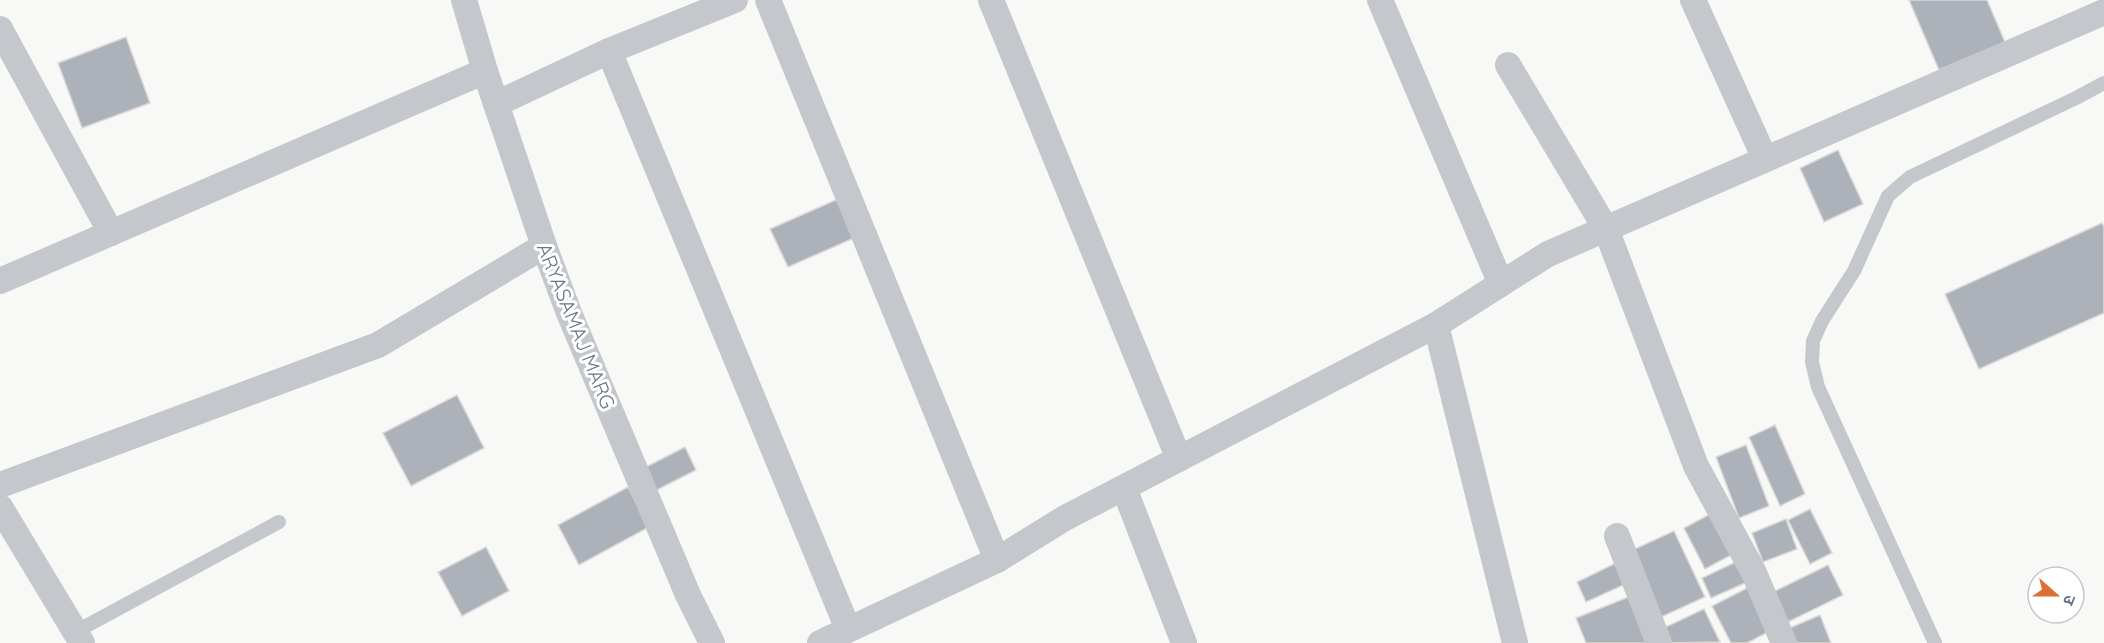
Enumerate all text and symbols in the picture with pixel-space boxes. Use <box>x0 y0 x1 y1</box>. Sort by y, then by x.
street label: ARYASAMAJ MARG <box>532 239 621 412</box>
north arrow <box>2026 565 2086 625</box>
text: उ <box>2059 592 2081 609</box>

